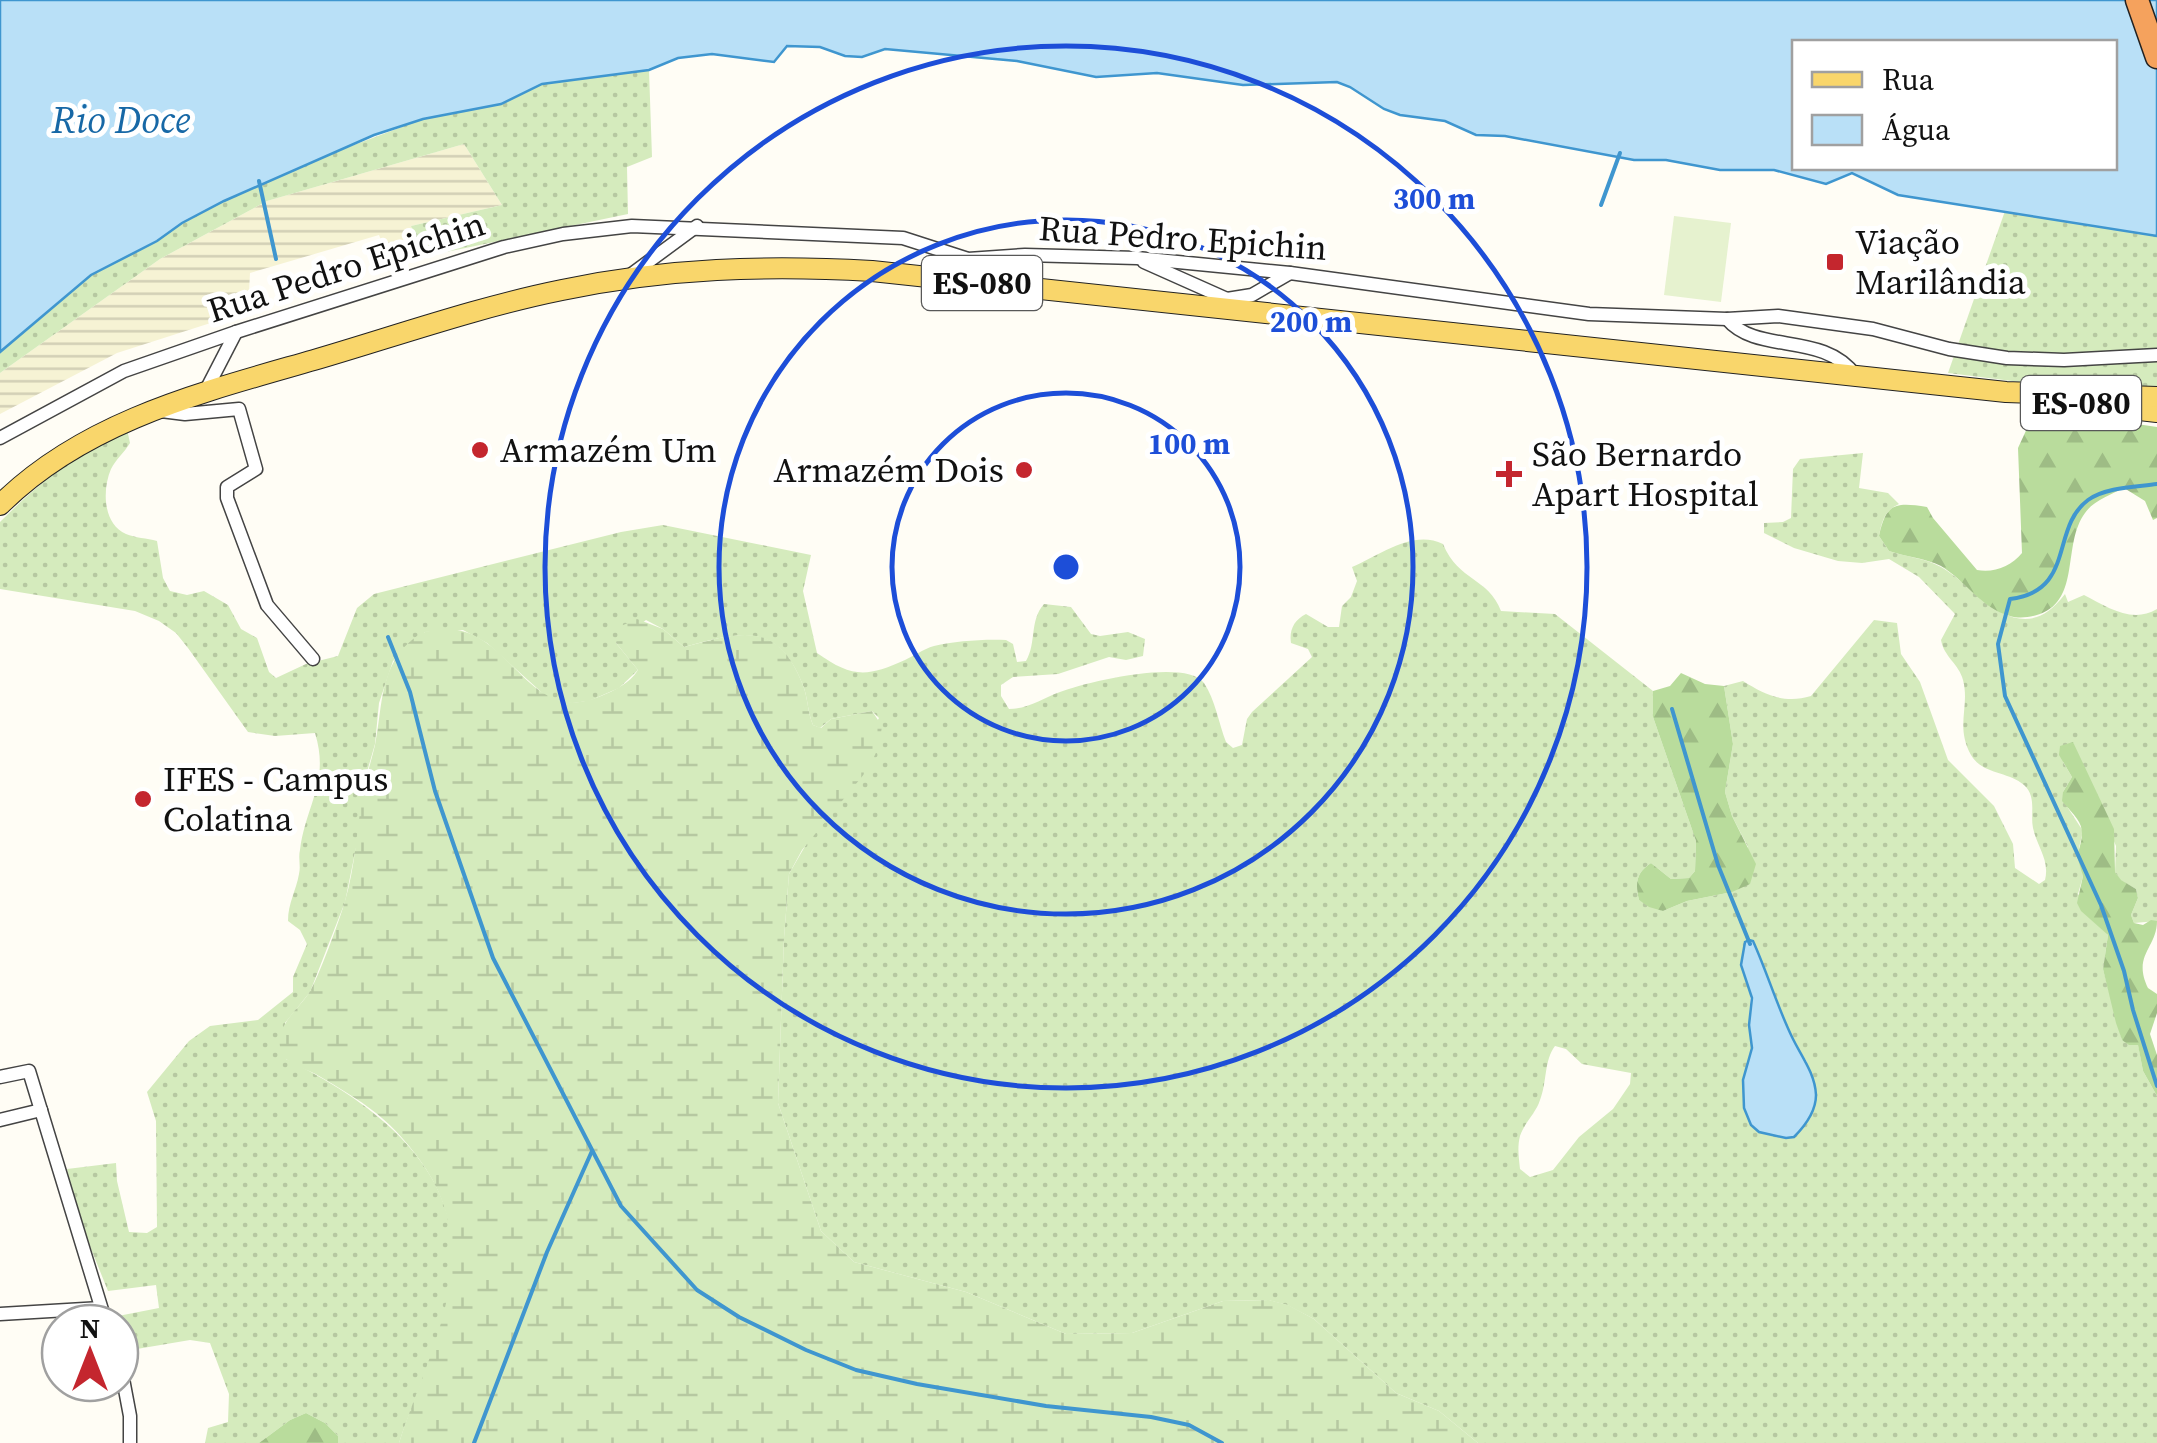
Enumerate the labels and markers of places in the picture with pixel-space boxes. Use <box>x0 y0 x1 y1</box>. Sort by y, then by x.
place label: Viação Marilândia <box>1855 218 2026 306</box>
marker: Viação Marilândia <box>1824 251 1846 273</box>
place label: Armazém Um <box>500 426 717 474</box>
place label: São Bernardo Apart Hospital <box>1532 430 1759 518</box>
marker: Armazém Um <box>469 439 491 461</box>
place label: Armazém Dois <box>773 446 1004 494</box>
marker: Armazém Dois <box>1013 459 1035 481</box>
marker: São Bernardo Apart Hospital <box>1496 461 1522 487</box>
centre of rings <box>1048 549 1084 585</box>
place label: IFES - Campus Colatina <box>163 755 389 843</box>
marker: IFES - Campus Colatina <box>132 788 154 810</box>

